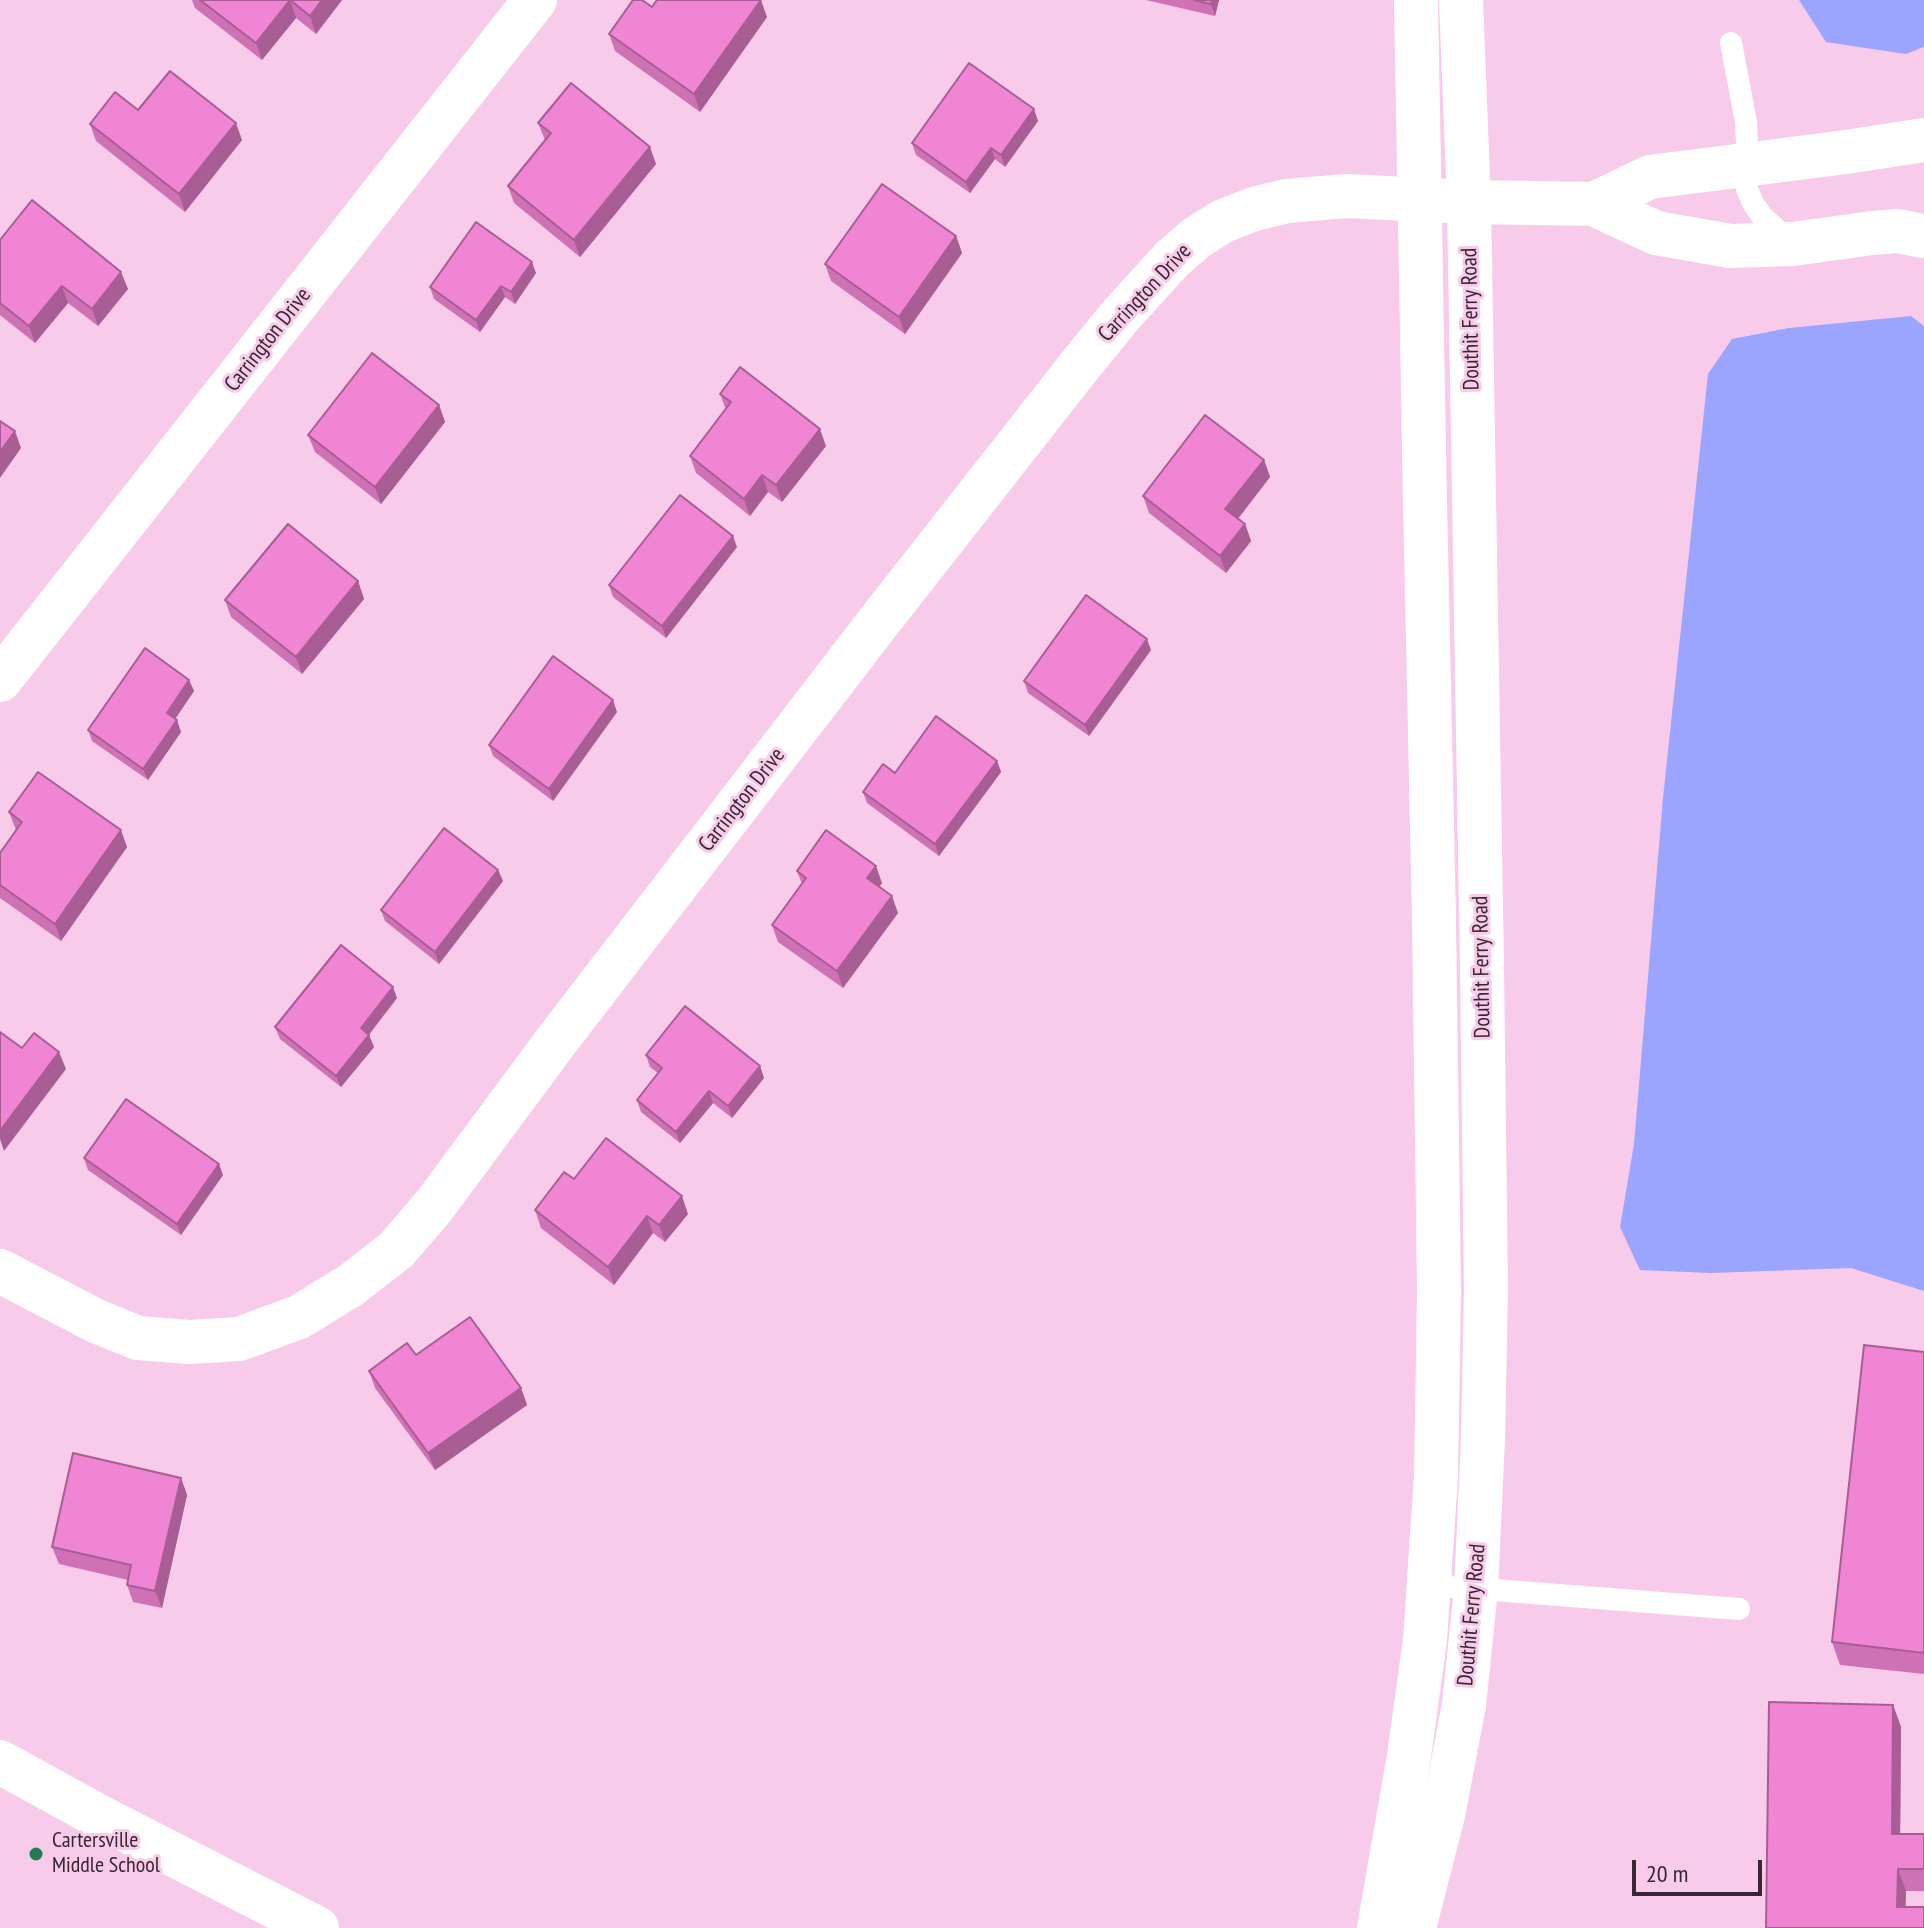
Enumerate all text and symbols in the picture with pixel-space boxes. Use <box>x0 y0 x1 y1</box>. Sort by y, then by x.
street label: Carrington Drive <box>1093 239 1197 347</box>
street label: Douthit Ferry Road <box>1457 248 1485 390</box>
street label: Carrington Drive <box>219 283 317 397</box>
street label: Carrington Drive <box>693 743 791 857</box>
street label: Douthit Ferry Road <box>1468 896 1496 1038</box>
street label: Douthit Ferry Road <box>1453 1543 1491 1687</box>
place label: Cartersville Middle School <box>52 1828 160 1880</box>
scale bar <box>1636 1844 1766 1894</box>
marker: Cartersville Middle School <box>27 1845 45 1863</box>
text: 20 m <box>1646 1858 1688 1889</box>

